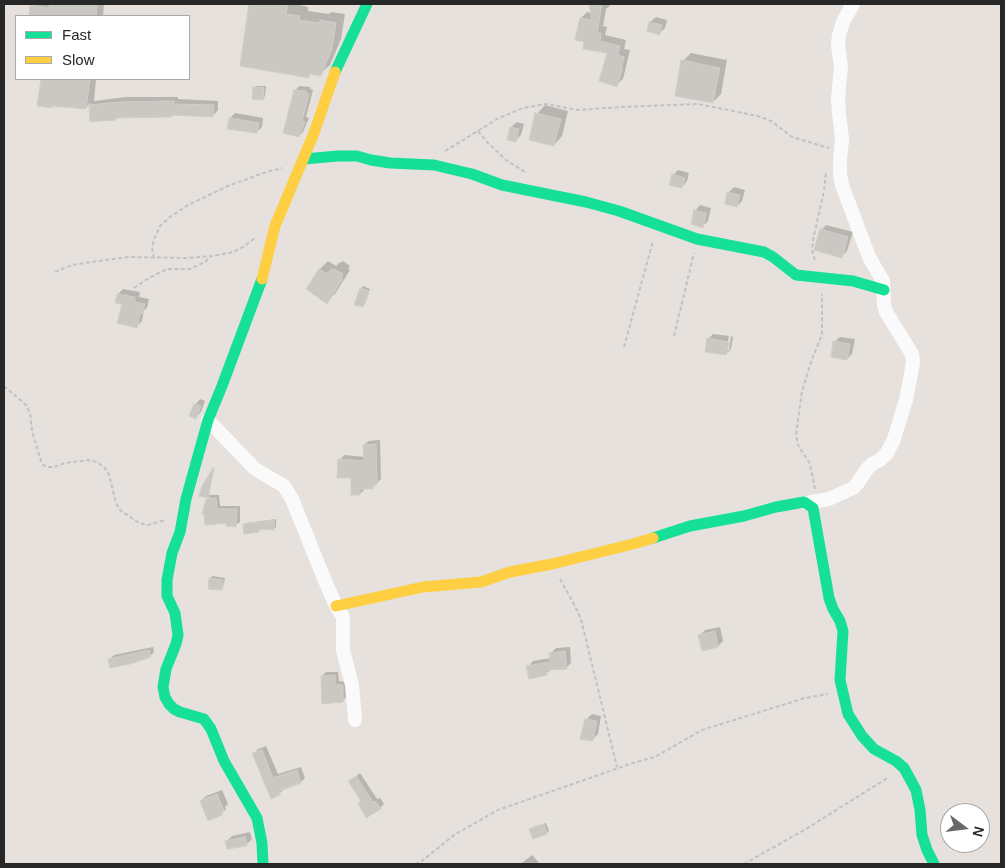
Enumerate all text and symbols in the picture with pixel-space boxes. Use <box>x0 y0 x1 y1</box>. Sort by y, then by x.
legend <box>15 15 190 80</box>
text: Fast <box>62 26 91 43</box>
text: Slow <box>62 51 95 68</box>
north arrow <box>940 803 990 853</box>
text: N <box>969 825 988 839</box>

